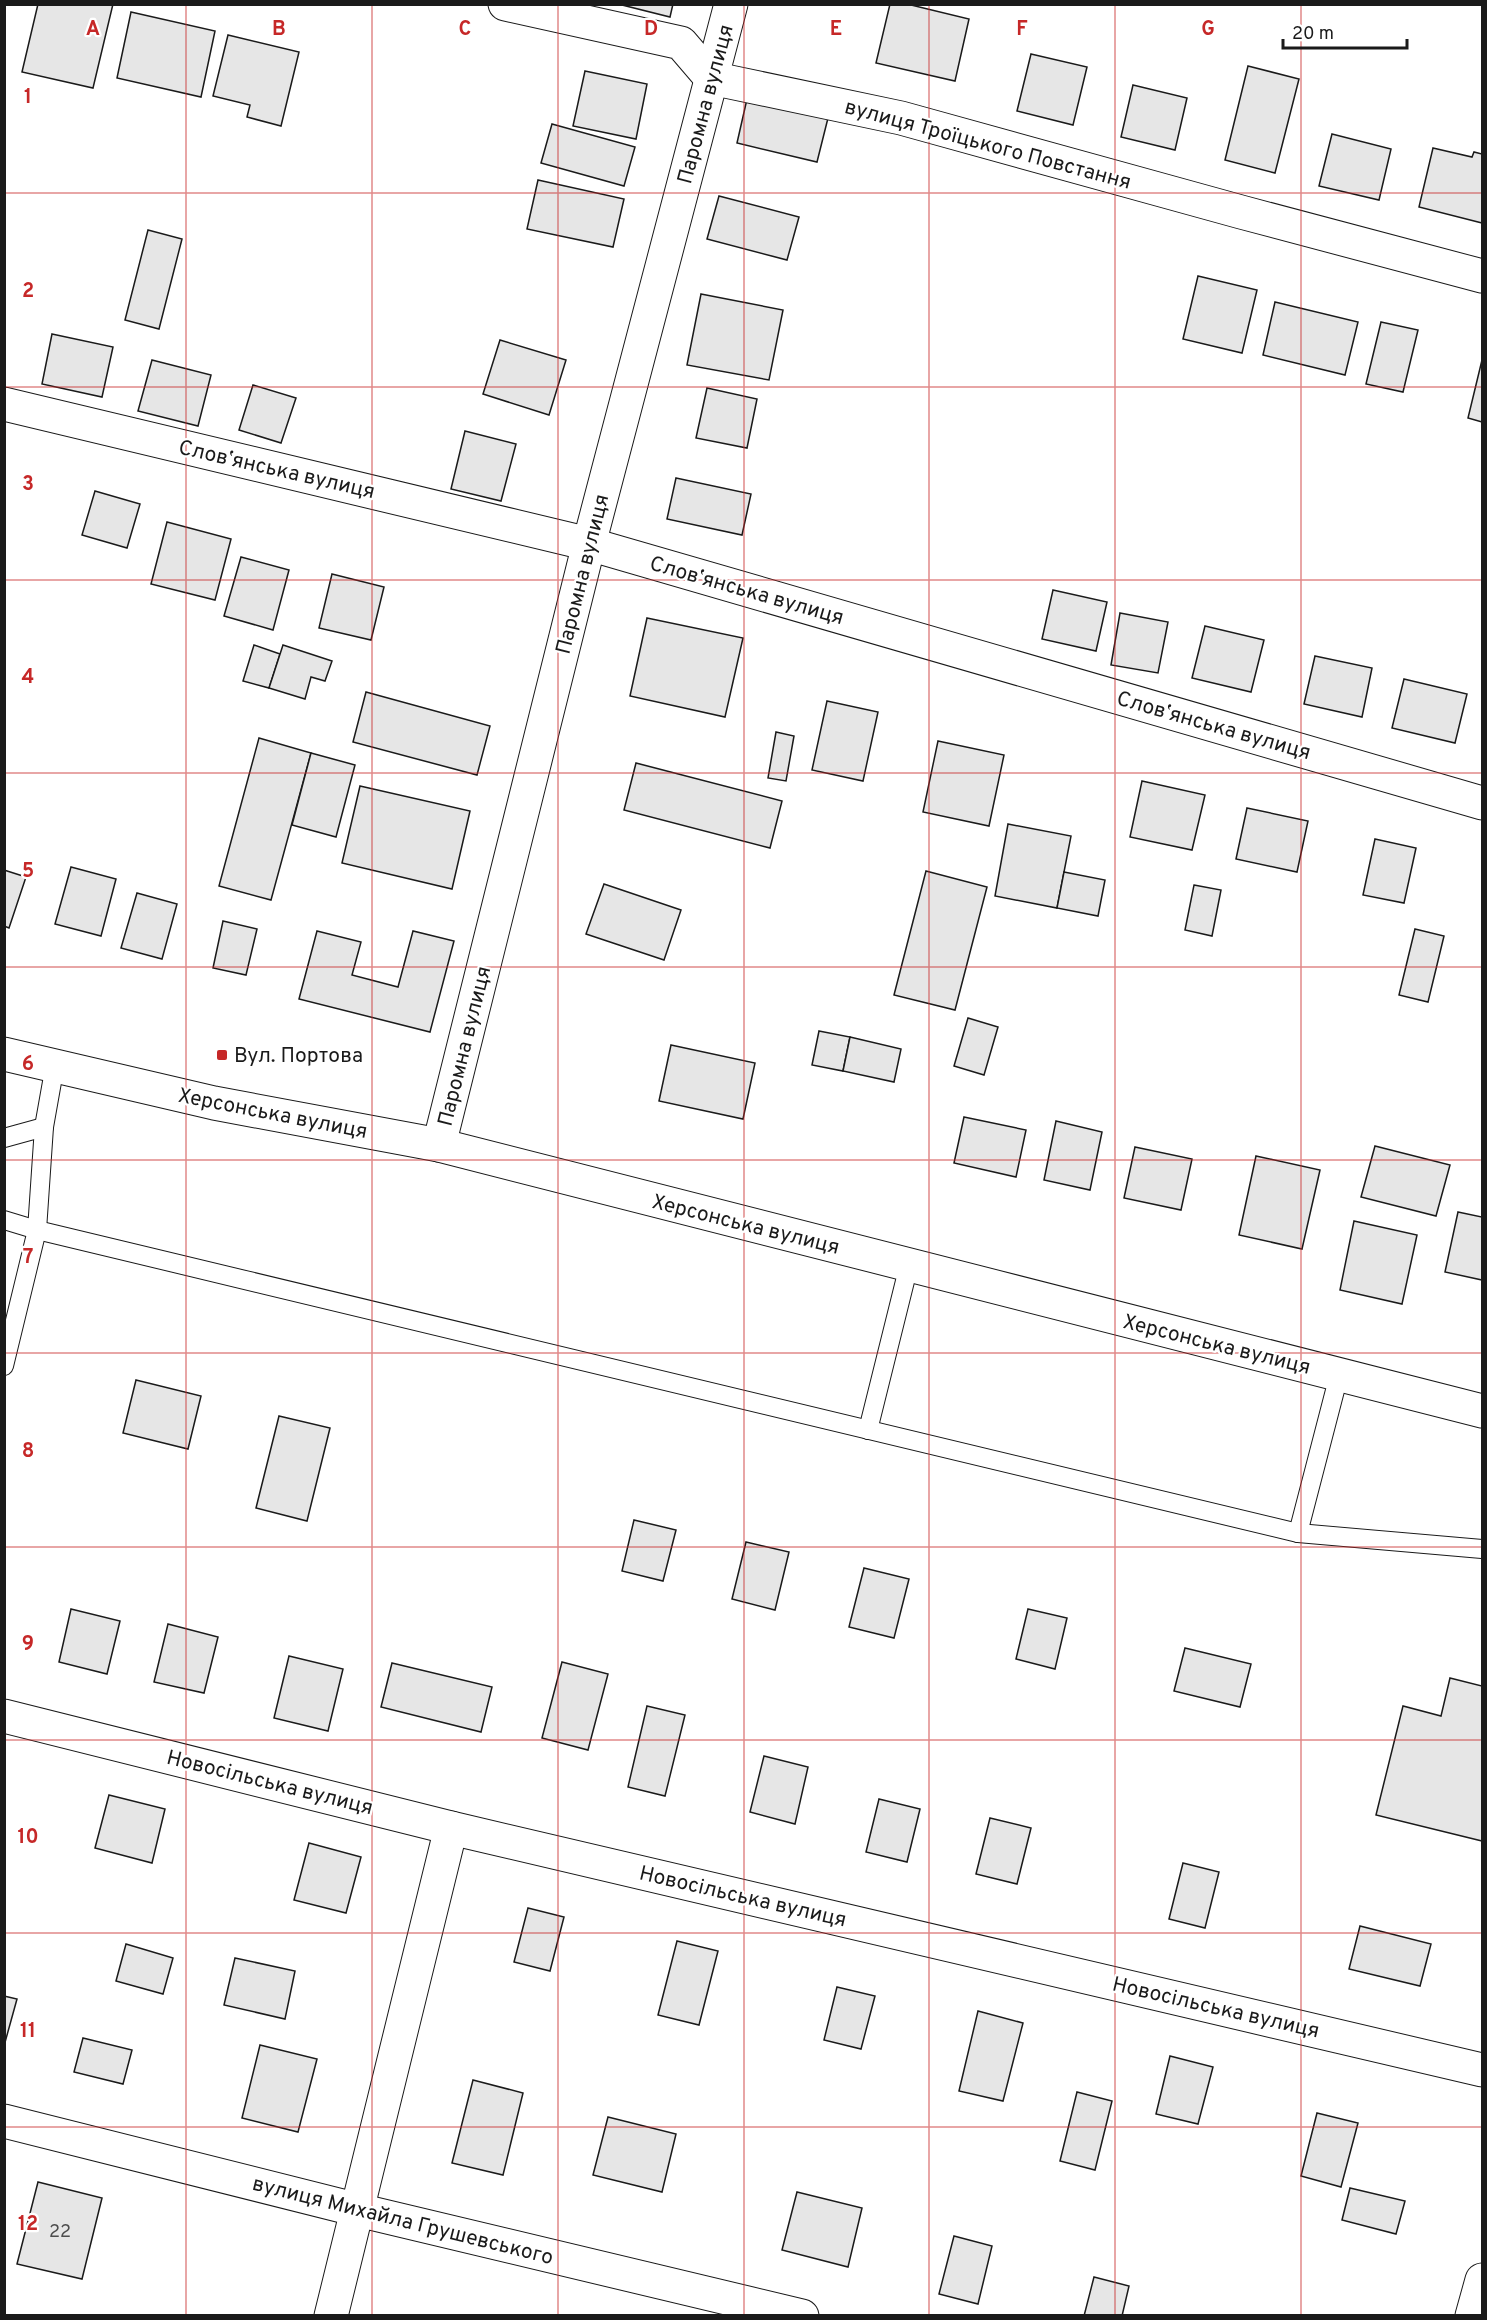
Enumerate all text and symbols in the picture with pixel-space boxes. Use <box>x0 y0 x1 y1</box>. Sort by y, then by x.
scale bar <box>1283 12 1408 50</box>
text: A <box>86 17 100 43</box>
text: B <box>272 17 286 43</box>
text: C <box>459 17 471 43</box>
text: D <box>644 17 658 43</box>
text: E <box>830 17 842 43</box>
text: F <box>1016 17 1028 43</box>
text: G <box>1201 17 1215 43</box>
street label: Паромна вулиця <box>672 22 741 187</box>
text: 20 m <box>1292 23 1334 46</box>
text: 1 <box>24 85 32 111</box>
street label: вулиця Троїцького Повстання <box>841 94 1134 197</box>
text: 2 <box>22 279 34 305</box>
street label: Словʼянська вулиця <box>176 435 378 506</box>
text: 3 <box>22 472 34 498</box>
street label: Паромна вулиця <box>551 492 616 657</box>
street label: Словʼянська вулиця <box>646 551 847 632</box>
text: 4 <box>22 665 34 691</box>
street label: Словʼянська вулиця <box>1113 686 1314 767</box>
text: 5 <box>22 859 34 885</box>
street label: Паромна вулиця <box>433 964 498 1129</box>
place label: Вул. Портова <box>234 1043 363 1070</box>
marker: Вул. Портова <box>215 1048 229 1062</box>
text: 6 <box>22 1052 34 1078</box>
street label: Херсонська вулиця <box>176 1083 370 1146</box>
street label: Херсонська вулиця <box>649 1189 842 1262</box>
text: 7 <box>23 1245 33 1271</box>
street label: Херсонська вулиця <box>1120 1309 1313 1382</box>
text: 8 <box>22 1439 34 1465</box>
text: 9 <box>22 1632 34 1658</box>
street label: Новосільська вулиця <box>164 1745 376 1822</box>
text: 10 <box>17 1825 39 1851</box>
street label: Новосільська вулиця <box>636 1860 849 1934</box>
street label: Новосільська вулиця <box>1109 1971 1322 2045</box>
text: 11 <box>20 2019 36 2045</box>
street label: вулиця Михайла Грушевського <box>249 2171 556 2272</box>
text: 12 <box>18 2212 38 2238</box>
house number: 22 <box>49 2221 71 2244</box>

